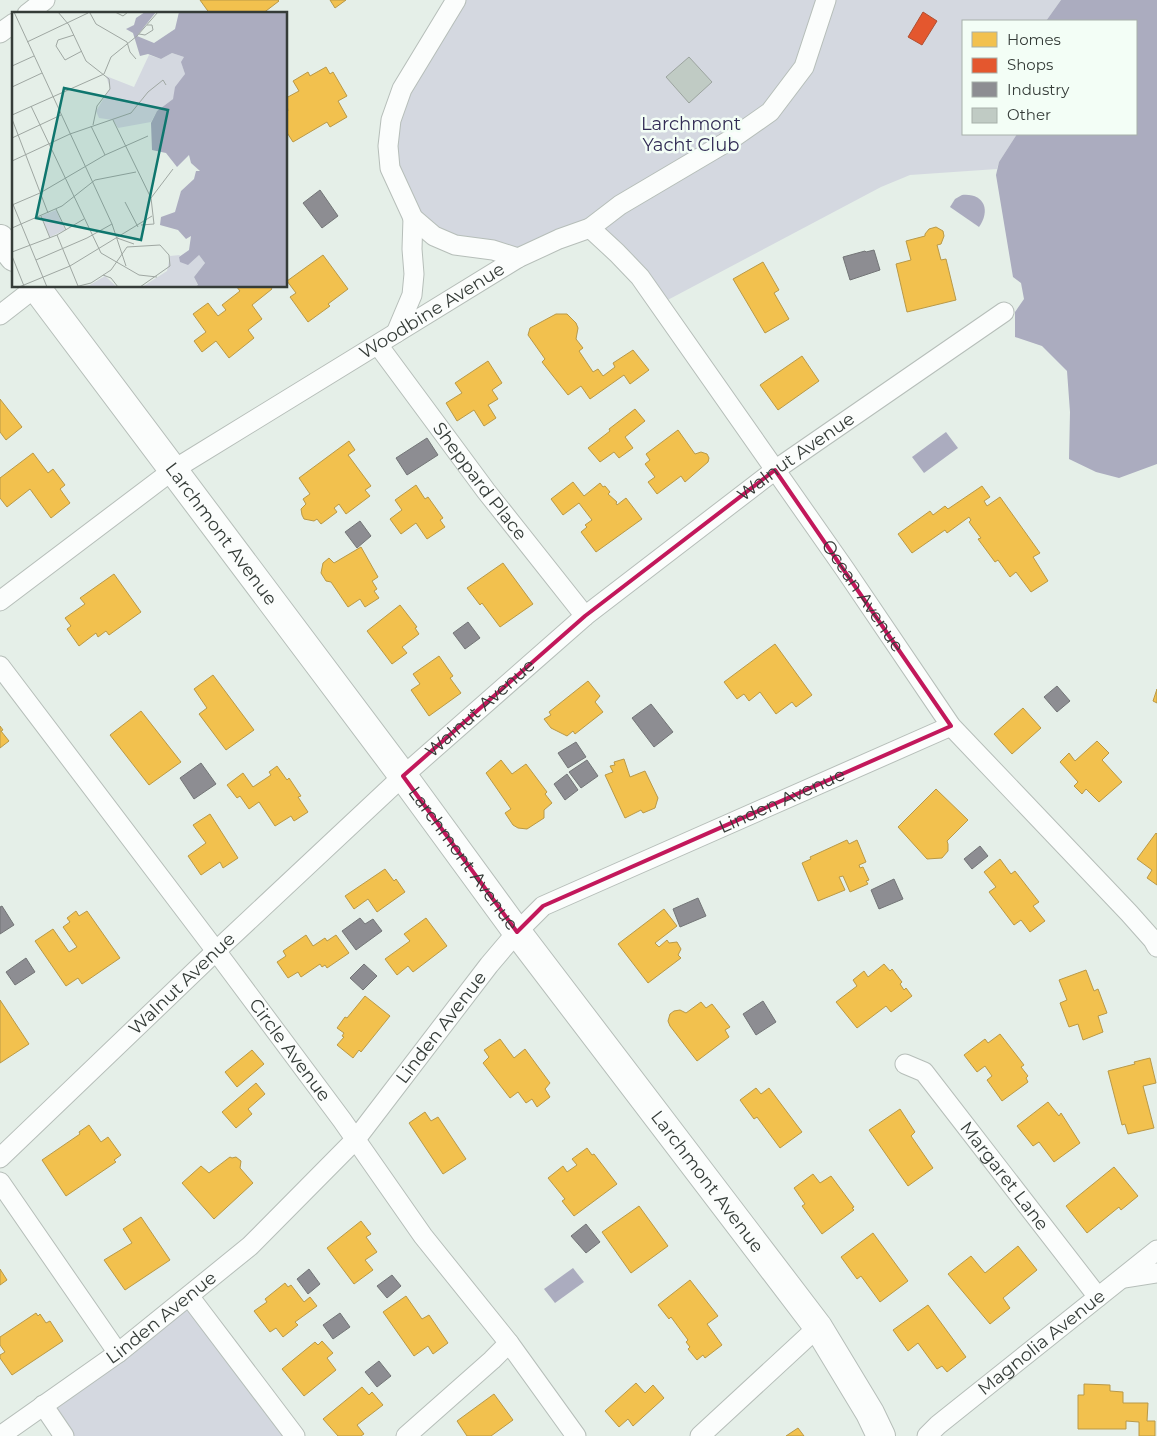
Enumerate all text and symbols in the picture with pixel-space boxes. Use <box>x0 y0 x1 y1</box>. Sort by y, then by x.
inset map <box>12 12 288 288</box>
legend <box>962 20 1137 135</box>
text: Homes <box>1007 30 1061 49</box>
text: Shops <box>1007 55 1053 74</box>
text: Industry <box>1007 80 1070 99</box>
text: Other <box>1007 105 1051 124</box>
park label: Larchmont Yacht Club <box>641 113 741 156</box>
street label: Woodbine Avenue <box>355 258 509 364</box>
street label: Walnut Avenue <box>733 407 859 506</box>
street label: Sheppard Place <box>428 418 532 545</box>
street label: Larchmont Avenue <box>160 458 282 610</box>
street label: Ocean Avenue <box>817 535 909 656</box>
street label: Walnut Avenue <box>421 654 540 762</box>
street label: Linden Avenue <box>715 763 848 838</box>
street label: Larchmont Avenue <box>403 782 523 935</box>
street label: Walnut Avenue <box>124 928 240 1040</box>
street label: Linden Avenue <box>391 967 491 1088</box>
street label: Circle Avenue <box>244 994 335 1106</box>
street label: Larchmont Avenue <box>646 1106 769 1257</box>
street label: Margaret Lane <box>955 1117 1054 1235</box>
street label: Linden Avenue <box>102 1267 221 1369</box>
street label: Magnolia Avenue <box>973 1285 1110 1400</box>

